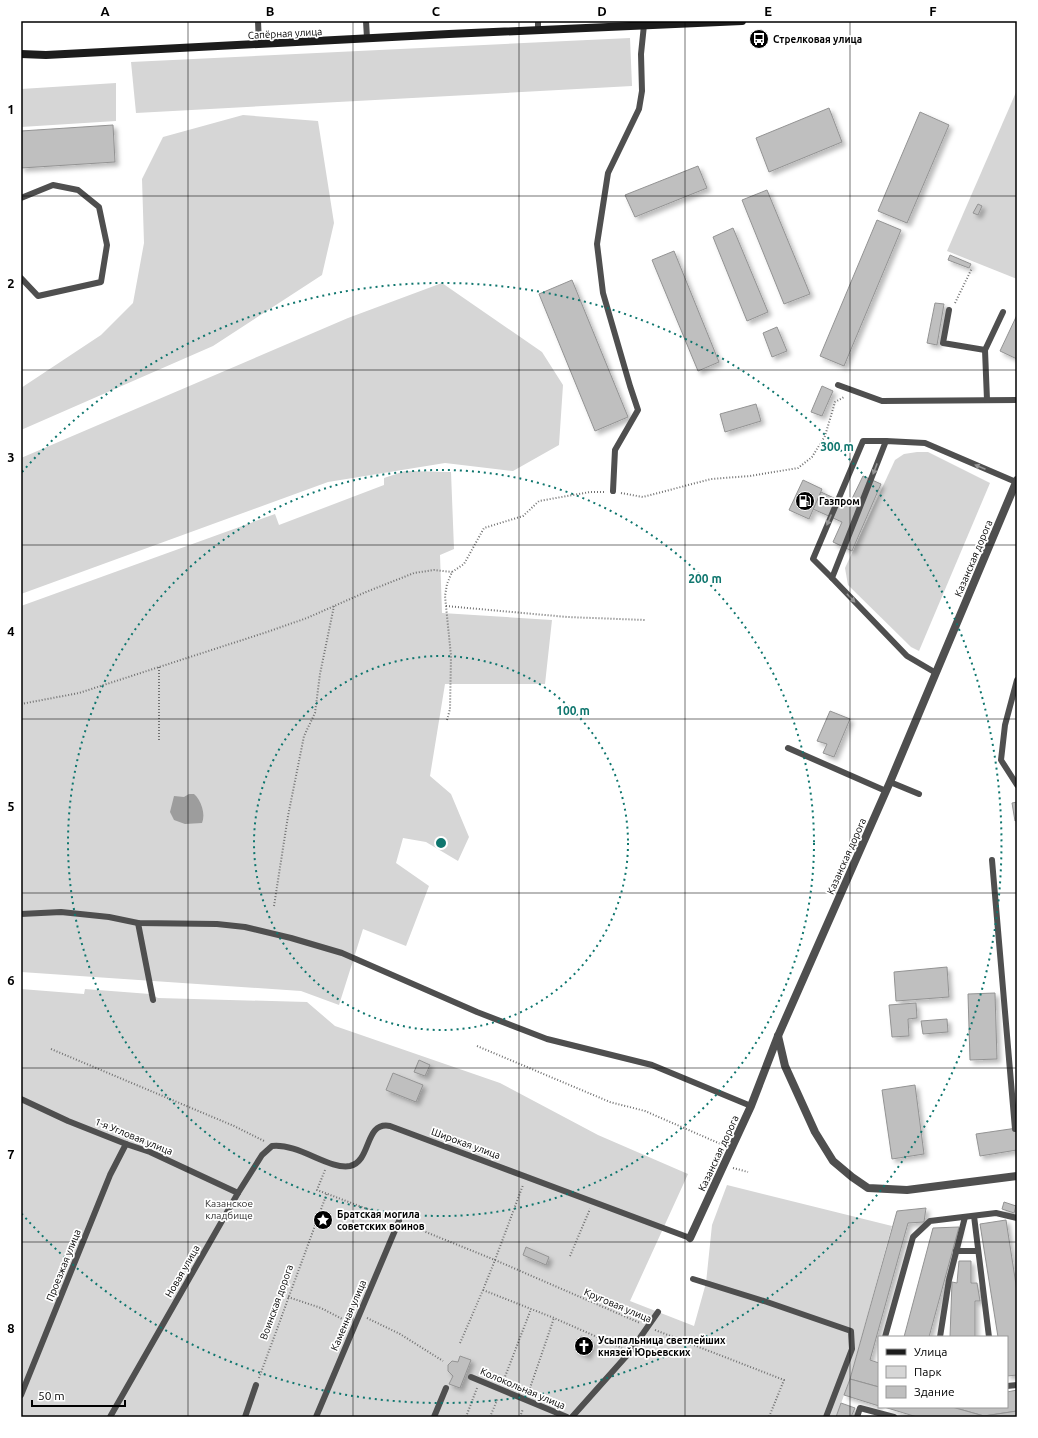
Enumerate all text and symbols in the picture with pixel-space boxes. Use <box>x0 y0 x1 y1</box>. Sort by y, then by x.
text: A <box>100 4 110 18</box>
text: B <box>266 4 275 18</box>
text: C <box>432 4 441 18</box>
text: D <box>597 4 607 18</box>
text: E <box>764 4 772 18</box>
text: F <box>929 4 937 18</box>
street label: Сапёрная улица <box>248 26 322 41</box>
bus stop icon: Стрелковая улица <box>748 28 770 50</box>
place label: Стрелковая улица <box>773 34 862 45</box>
text: 1 <box>7 102 15 116</box>
text: 2 <box>7 276 15 290</box>
text: 300 m <box>820 440 854 453</box>
text: 3 <box>7 450 15 464</box>
one-way arrow <box>871 464 877 476</box>
one-way arrow <box>975 464 986 470</box>
fuel station icon: Газпром <box>794 490 816 512</box>
place label: Газпром <box>819 496 860 507</box>
one-way arrow <box>826 514 832 526</box>
street label: Казанская дорога <box>952 518 995 598</box>
text: 200 m <box>688 572 722 585</box>
one-way arrow <box>846 593 856 603</box>
text: 4 <box>7 624 15 638</box>
text: 100 m <box>556 704 590 717</box>
text: 5 <box>7 799 15 813</box>
street label: Казанская дорога <box>825 816 868 896</box>
centre of rings <box>434 836 448 850</box>
text: 6 <box>7 973 15 987</box>
street label: Казанская дорога <box>696 1114 741 1193</box>
street label: 1-я Угловая улица <box>93 1116 174 1157</box>
street label: Широкая улица <box>430 1126 502 1161</box>
text: 7 <box>7 1147 15 1161</box>
park label: Казанское кладбище <box>205 1198 253 1221</box>
place icon: Братская могила советских воинов <box>312 1209 334 1231</box>
place label: Братская могила советских воинов <box>337 1209 425 1232</box>
street label: Проезжая улица <box>44 1228 83 1303</box>
street label: Новая улица <box>163 1243 202 1299</box>
street label: Воинская дорога <box>258 1263 295 1341</box>
street label: Каменная улица <box>329 1278 368 1352</box>
street label: Круговая улица <box>582 1286 653 1325</box>
text: 8 <box>7 1321 15 1335</box>
church icon: Усыпальница светлейших князей Юрьевских <box>573 1335 595 1357</box>
place label: Усыпальница светлейших князей Юрьевских <box>598 1335 726 1358</box>
legend <box>878 1336 1008 1408</box>
text: Улица <box>914 1345 947 1358</box>
text: Парк <box>914 1365 942 1378</box>
street label: Колокольная улица <box>479 1366 567 1411</box>
scale bar <box>32 1382 125 1408</box>
text: Здание <box>914 1385 955 1398</box>
text: 50 m <box>38 1389 65 1402</box>

